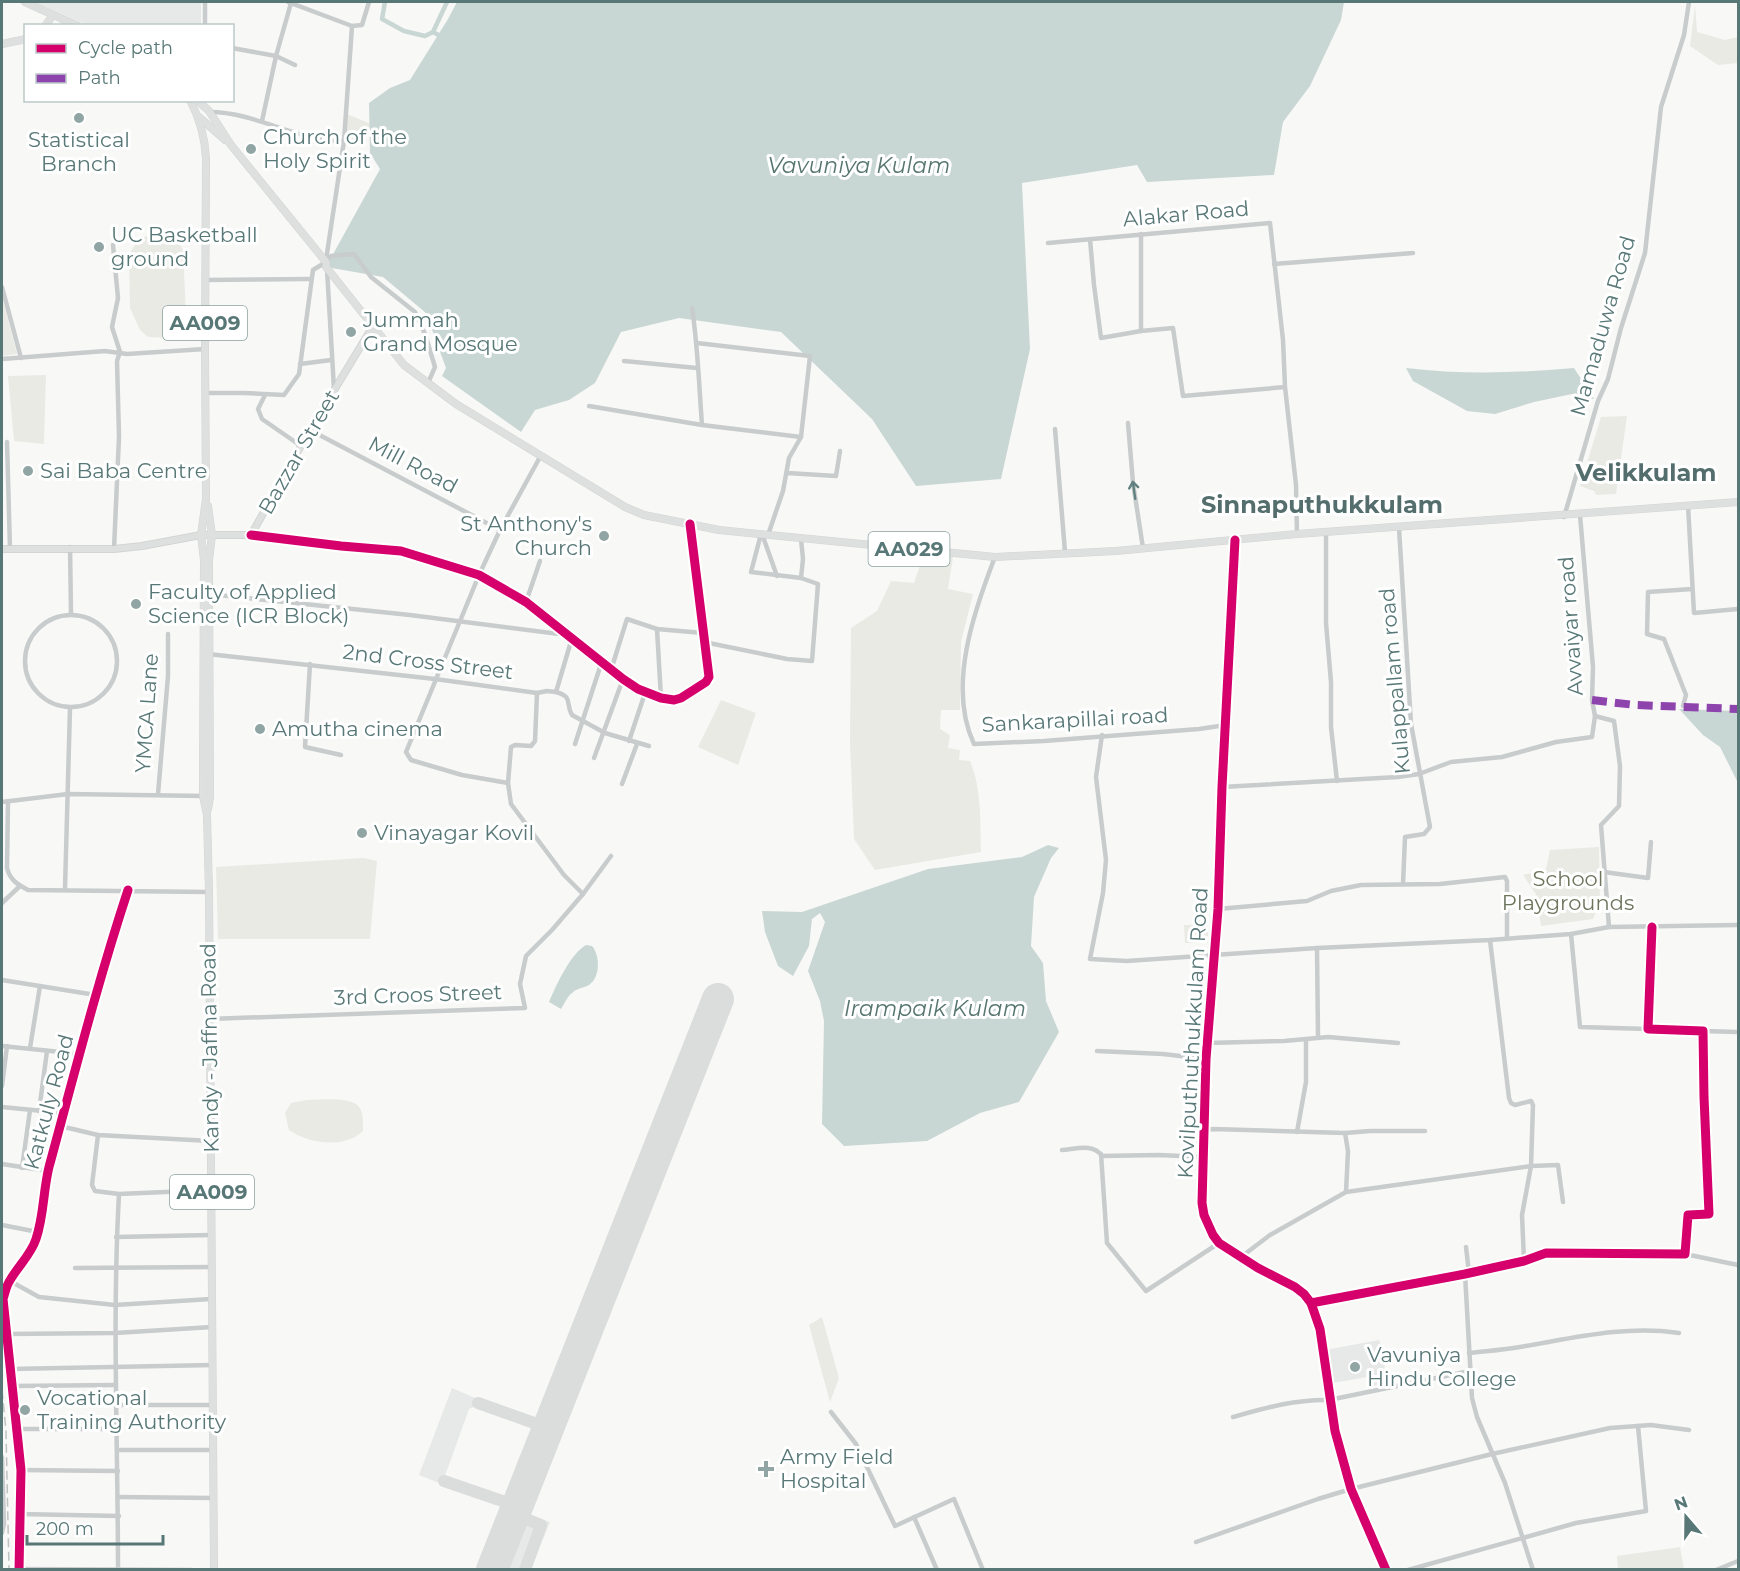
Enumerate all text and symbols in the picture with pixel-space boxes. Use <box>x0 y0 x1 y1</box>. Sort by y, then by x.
legend <box>24 24 234 102</box>
text: Cycle path <box>78 37 173 59</box>
text: Path <box>78 67 121 89</box>
marker: Statistical Branch <box>72 111 86 125</box>
place label: Church of the Holy Spirit <box>263 124 407 173</box>
place label: Statistical Branch <box>28 127 130 176</box>
marker: Church of the Holy Spirit <box>244 142 258 156</box>
water label: Vavuniya Kulam <box>768 152 950 179</box>
street label: Alakar Road <box>1122 196 1250 231</box>
place label: UC Basketball ground <box>111 222 258 271</box>
street label: Mamaduwa Road <box>1565 233 1640 419</box>
marker: UC Basketball ground <box>92 240 106 254</box>
road number: AA009 <box>163 306 247 340</box>
place label: Jummah Grand Mosque <box>362 307 518 356</box>
marker: Jummah Grand Mosque <box>344 325 358 339</box>
street label: Bazzar Street <box>253 385 344 518</box>
street label: Mill Road <box>364 431 462 498</box>
place label: Sai Baba Centre <box>40 458 207 483</box>
district label: Velikkulam <box>1575 458 1716 487</box>
marker: Sai Baba Centre <box>21 464 35 478</box>
one-way arrow <box>1128 481 1139 501</box>
district label: Sinnaputhukkulam <box>1201 490 1443 519</box>
place label: St Anthony's Church <box>460 511 592 560</box>
marker: St Anthony's Church <box>597 529 611 543</box>
road number: AA029 <box>868 532 950 566</box>
street label: Avvaiyar road <box>1553 555 1588 697</box>
place label: Faculty of Applied Science (ICR Block) <box>148 579 350 628</box>
street label: Kulappallam road <box>1374 587 1415 775</box>
marker: Faculty of Applied Science (ICR Block) <box>129 597 143 611</box>
street label: 2nd Cross Street <box>341 639 515 684</box>
street label: YMCA Lane <box>130 652 163 774</box>
street label: Sankarapillai road <box>981 702 1169 737</box>
place label: Amutha cinema <box>272 716 443 741</box>
marker: Amutha cinema <box>253 722 267 736</box>
place label: Vinayagar Kovil <box>374 820 534 845</box>
marker: Vinayagar Kovil <box>355 826 369 840</box>
park label: School Playgrounds <box>1502 866 1634 915</box>
street label: Kovilputhuthukkulam Road <box>1172 887 1213 1179</box>
street label: Kandy - Jaffna Road <box>195 943 224 1153</box>
street label: 3rd Croos Street <box>333 979 503 1010</box>
water label: Irampaik Kulam <box>844 995 1026 1022</box>
street label: Katkuly Road <box>18 1031 79 1172</box>
road number: AA009 <box>170 1175 254 1209</box>
place label: Vavuniya Hindu College <box>1367 1342 1516 1391</box>
marker: Vavuniya Hindu College <box>1348 1360 1362 1374</box>
place label: Vocational Training Authority <box>37 1385 227 1434</box>
marker: Vocational Training Authority <box>18 1403 32 1417</box>
place label: Army Field Hospital <box>780 1444 894 1493</box>
marker: Army Field Hospital <box>757 1460 775 1478</box>
north arrow <box>1656 1487 1716 1547</box>
text: N <box>1672 1492 1690 1515</box>
scale bar <box>27 1508 164 1546</box>
text: 200 m <box>36 1518 94 1540</box>

